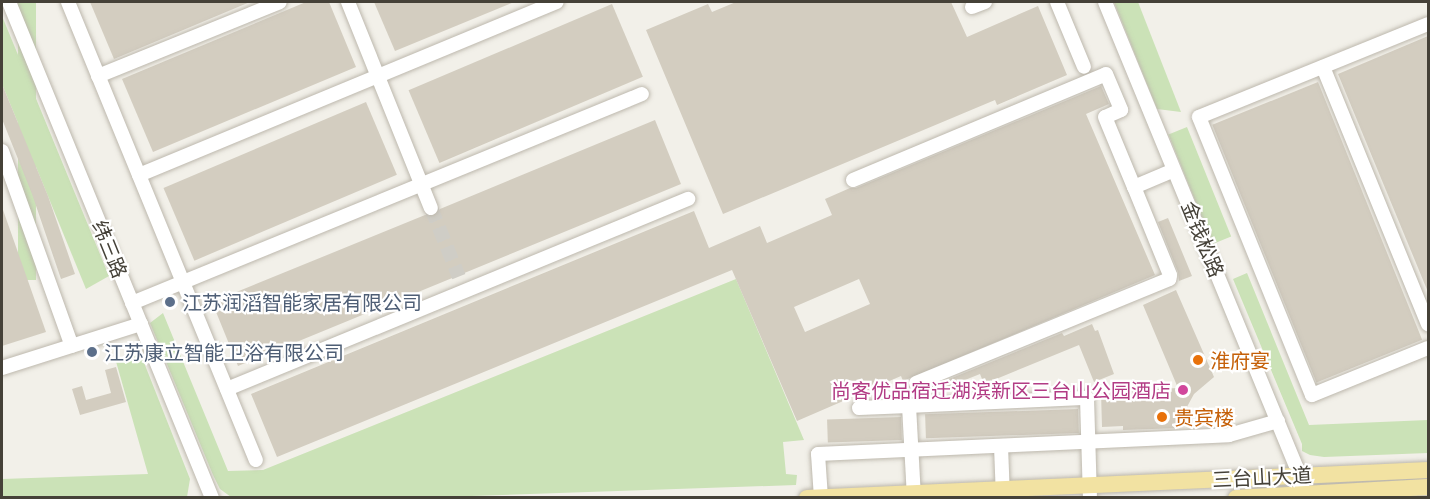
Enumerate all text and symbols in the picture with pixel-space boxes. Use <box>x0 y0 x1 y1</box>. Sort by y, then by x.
street label: 金钱松路 <box>1177 197 1229 281</box>
street label: 纬三路 <box>88 217 132 281</box>
place label: 江苏润滔智能家居有限公司 <box>182 290 422 314</box>
marker: 江苏润滔智能家居有限公司 <box>163 295 177 309</box>
place label: 江苏康立智能卫浴有限公司 <box>104 340 344 364</box>
marker: 江苏康立智能卫浴有限公司 <box>85 345 99 359</box>
place label: 淮府宴 <box>1210 348 1270 372</box>
marker: 淮府宴 <box>1191 353 1205 367</box>
place label: 尚客优品宿迁湖滨新区三台山公园酒店 <box>831 378 1171 402</box>
marker: 尚客优品宿迁湖滨新区三台山公园酒店 <box>1176 383 1190 397</box>
place label: 贵宾楼 <box>1174 405 1234 429</box>
marker: 贵宾楼 <box>1155 410 1169 424</box>
street label: 三台山大道 <box>1211 462 1313 492</box>

